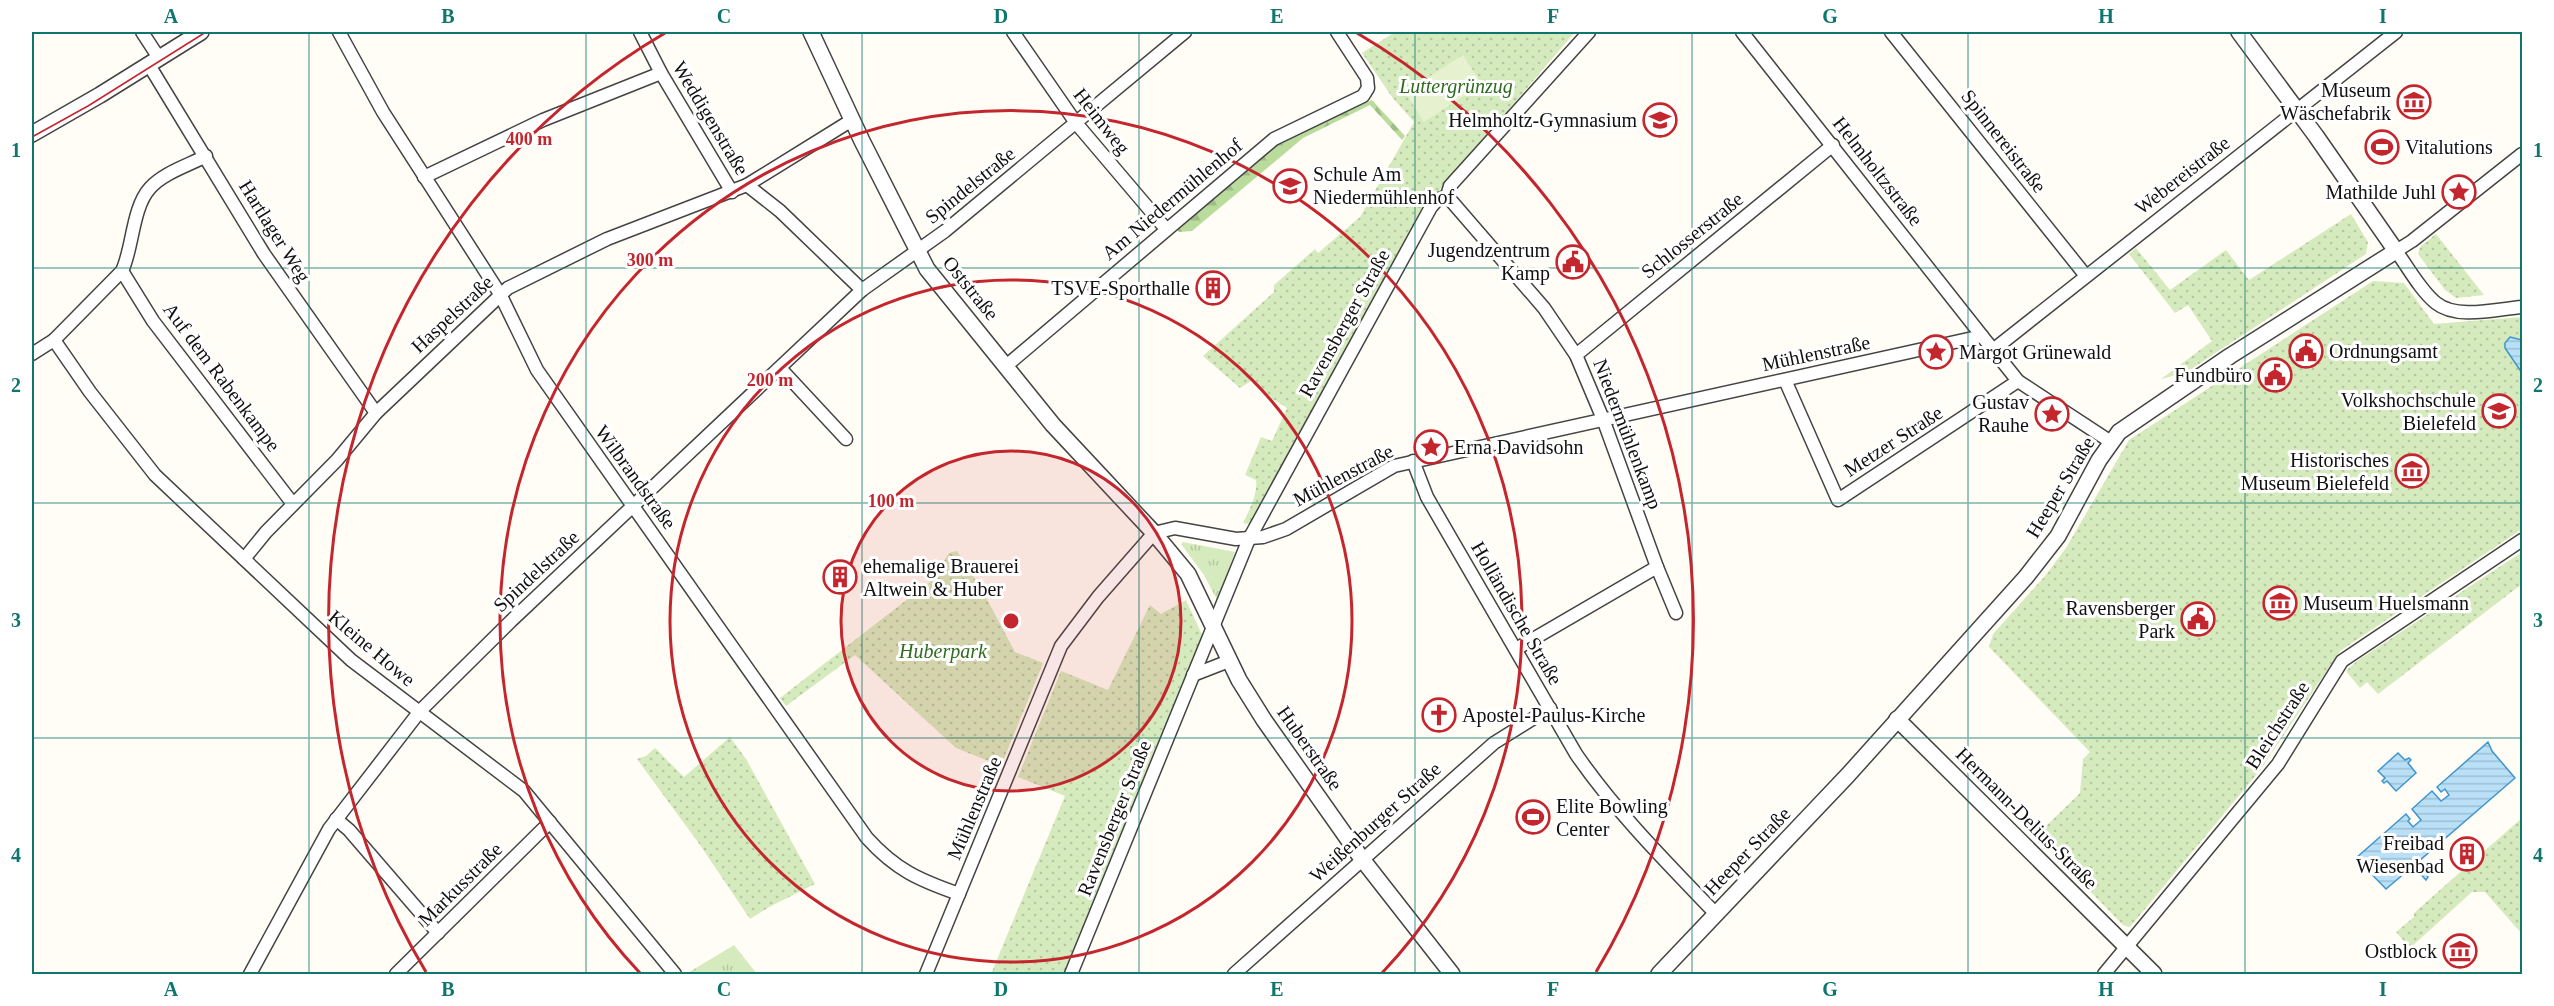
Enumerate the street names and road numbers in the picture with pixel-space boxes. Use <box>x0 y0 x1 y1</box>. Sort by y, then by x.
street label: Weddigenstraße <box>668 57 754 179</box>
street label: Heimweg <box>1069 84 1135 159</box>
street label: Spinnereistraße <box>1956 85 2051 198</box>
street label: Helmholtzstraße <box>1829 112 1927 230</box>
street label: Webereistraße <box>2130 131 2234 219</box>
street label: Am Niedermühlenhof <box>1097 134 1247 264</box>
street label: Spindelstraße <box>921 142 1020 229</box>
street label: Hartlager Weg <box>234 176 315 287</box>
street label: Schlosserstraße <box>1637 187 1747 283</box>
street label: Ravensberger Straße <box>1294 245 1395 401</box>
street label: Oststraße <box>939 252 1003 324</box>
street label: Haspelstraße <box>407 271 498 358</box>
street label: Auf dem Rabenkampe <box>158 299 285 456</box>
street label: Mühlenstraße <box>1760 331 1872 375</box>
street label: Niedermühlenkamp <box>1588 356 1667 512</box>
street label: Metzer Straße <box>1840 401 1946 481</box>
street label: Wilbrandstraße <box>591 421 681 533</box>
street label: Heeper Straße <box>2021 432 2100 542</box>
street label: Mühlenstraße <box>1289 439 1397 511</box>
street label: Spindelstraße <box>489 526 584 617</box>
street label: Holländische Straße <box>1467 538 1567 689</box>
street label: Kleine Howe <box>324 605 420 691</box>
street label: Bleichstraße <box>2241 677 2314 773</box>
street label: Huberstraße <box>1273 702 1347 794</box>
street label: Ravensberger Straße <box>1073 737 1156 899</box>
street label: Hermann-Delius-Straße <box>1952 743 2102 893</box>
street label: Mühlenstraße <box>942 753 1006 863</box>
street label: Weißenburger Straße <box>1305 757 1446 887</box>
street label: Heeper Straße <box>1700 802 1795 900</box>
street label: Markusstraße <box>414 838 506 930</box>

